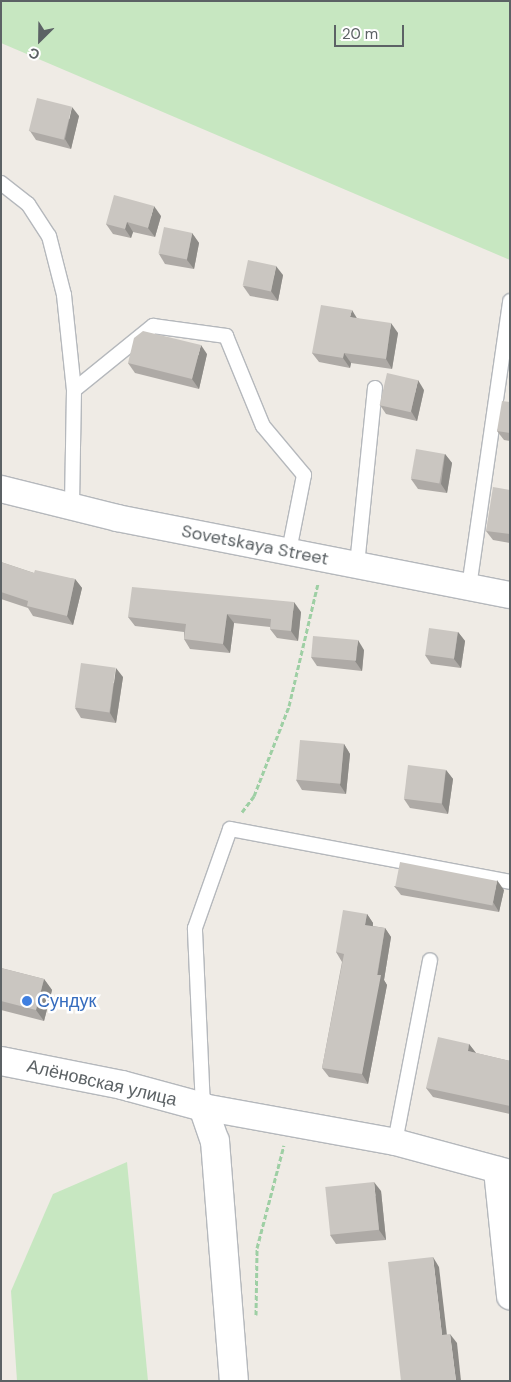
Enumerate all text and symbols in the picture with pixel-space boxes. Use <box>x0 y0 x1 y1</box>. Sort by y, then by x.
north arrow <box>15 15 65 65</box>
scale bar <box>336 15 406 47</box>
text: 20 m <box>342 24 378 44</box>
text: С <box>26 44 42 64</box>
street label: Sovetskaya Street <box>180 520 330 570</box>
place label: Сундук <box>37 990 96 1012</box>
marker: Сундук <box>21 995 33 1007</box>
street label: Алёновская улица <box>25 1055 179 1111</box>

